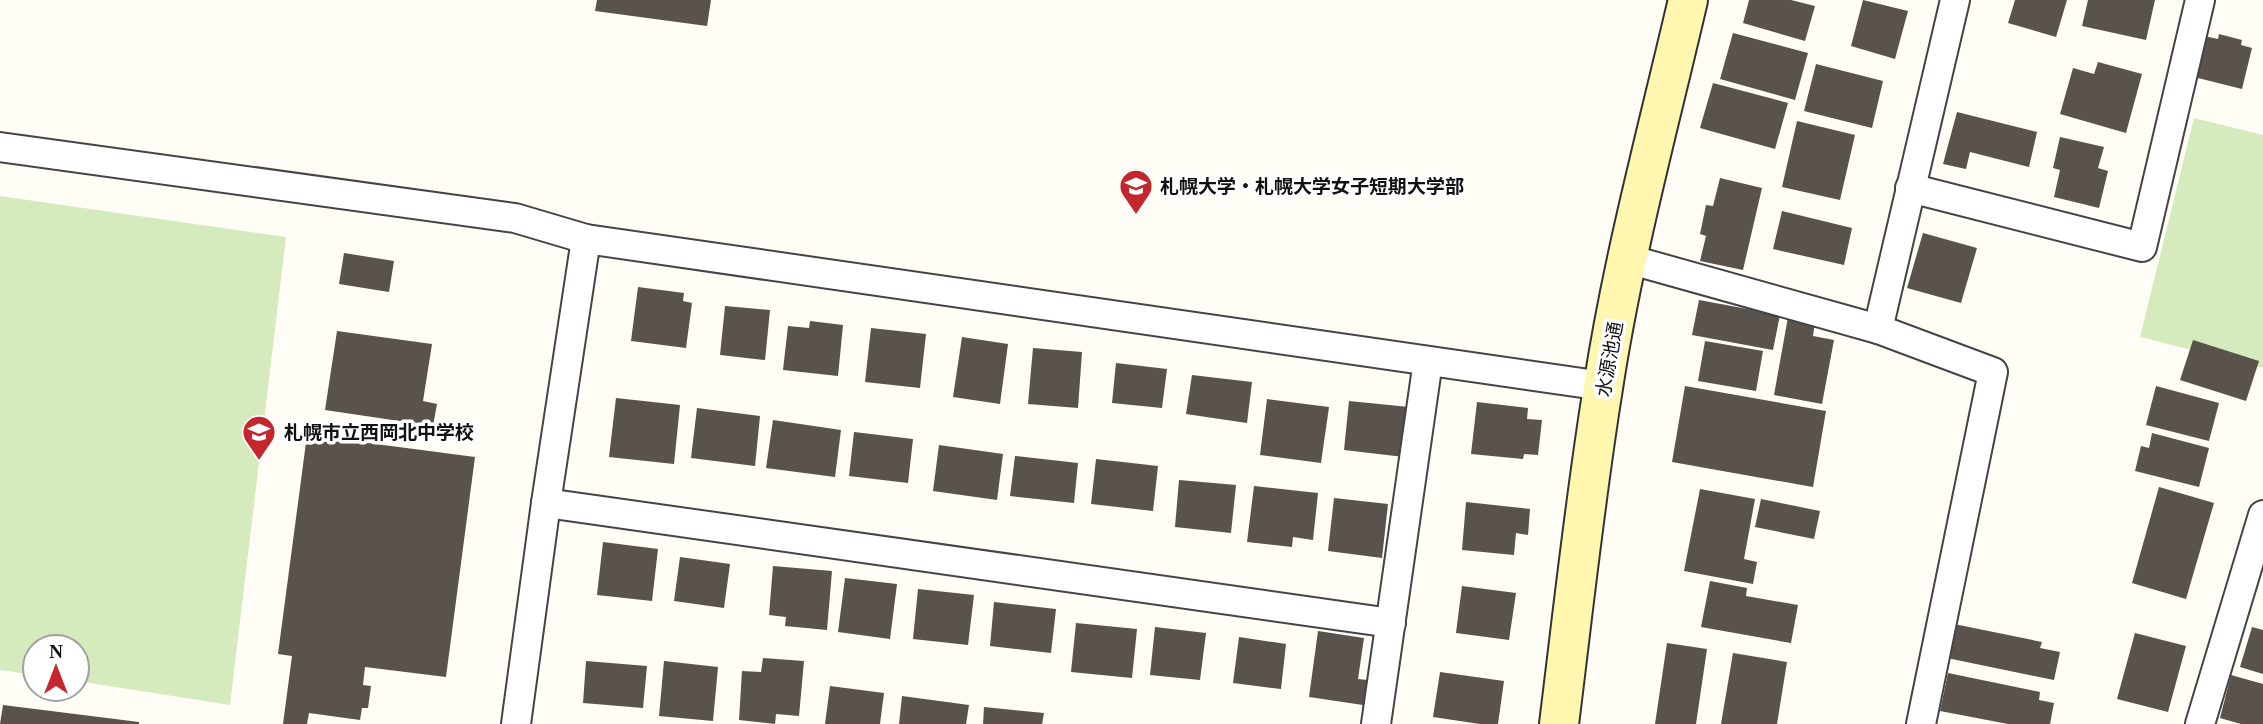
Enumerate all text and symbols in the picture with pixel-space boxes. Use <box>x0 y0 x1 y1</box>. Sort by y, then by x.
school or university icon: 札幌大学・札幌大学女子短期大学部 <box>1117 167 1155 216</box>
place label: 札幌大学・札幌大学女子短期大学部 <box>1160 176 1464 197</box>
street label: 水源池通 <box>1593 320 1626 398</box>
school or university icon: 札幌市立西岡北中学校 <box>240 413 278 462</box>
place label: 札幌市立西岡北中学校 <box>284 422 474 443</box>
north arrow <box>21 633 91 703</box>
text: N <box>49 641 63 662</box>

